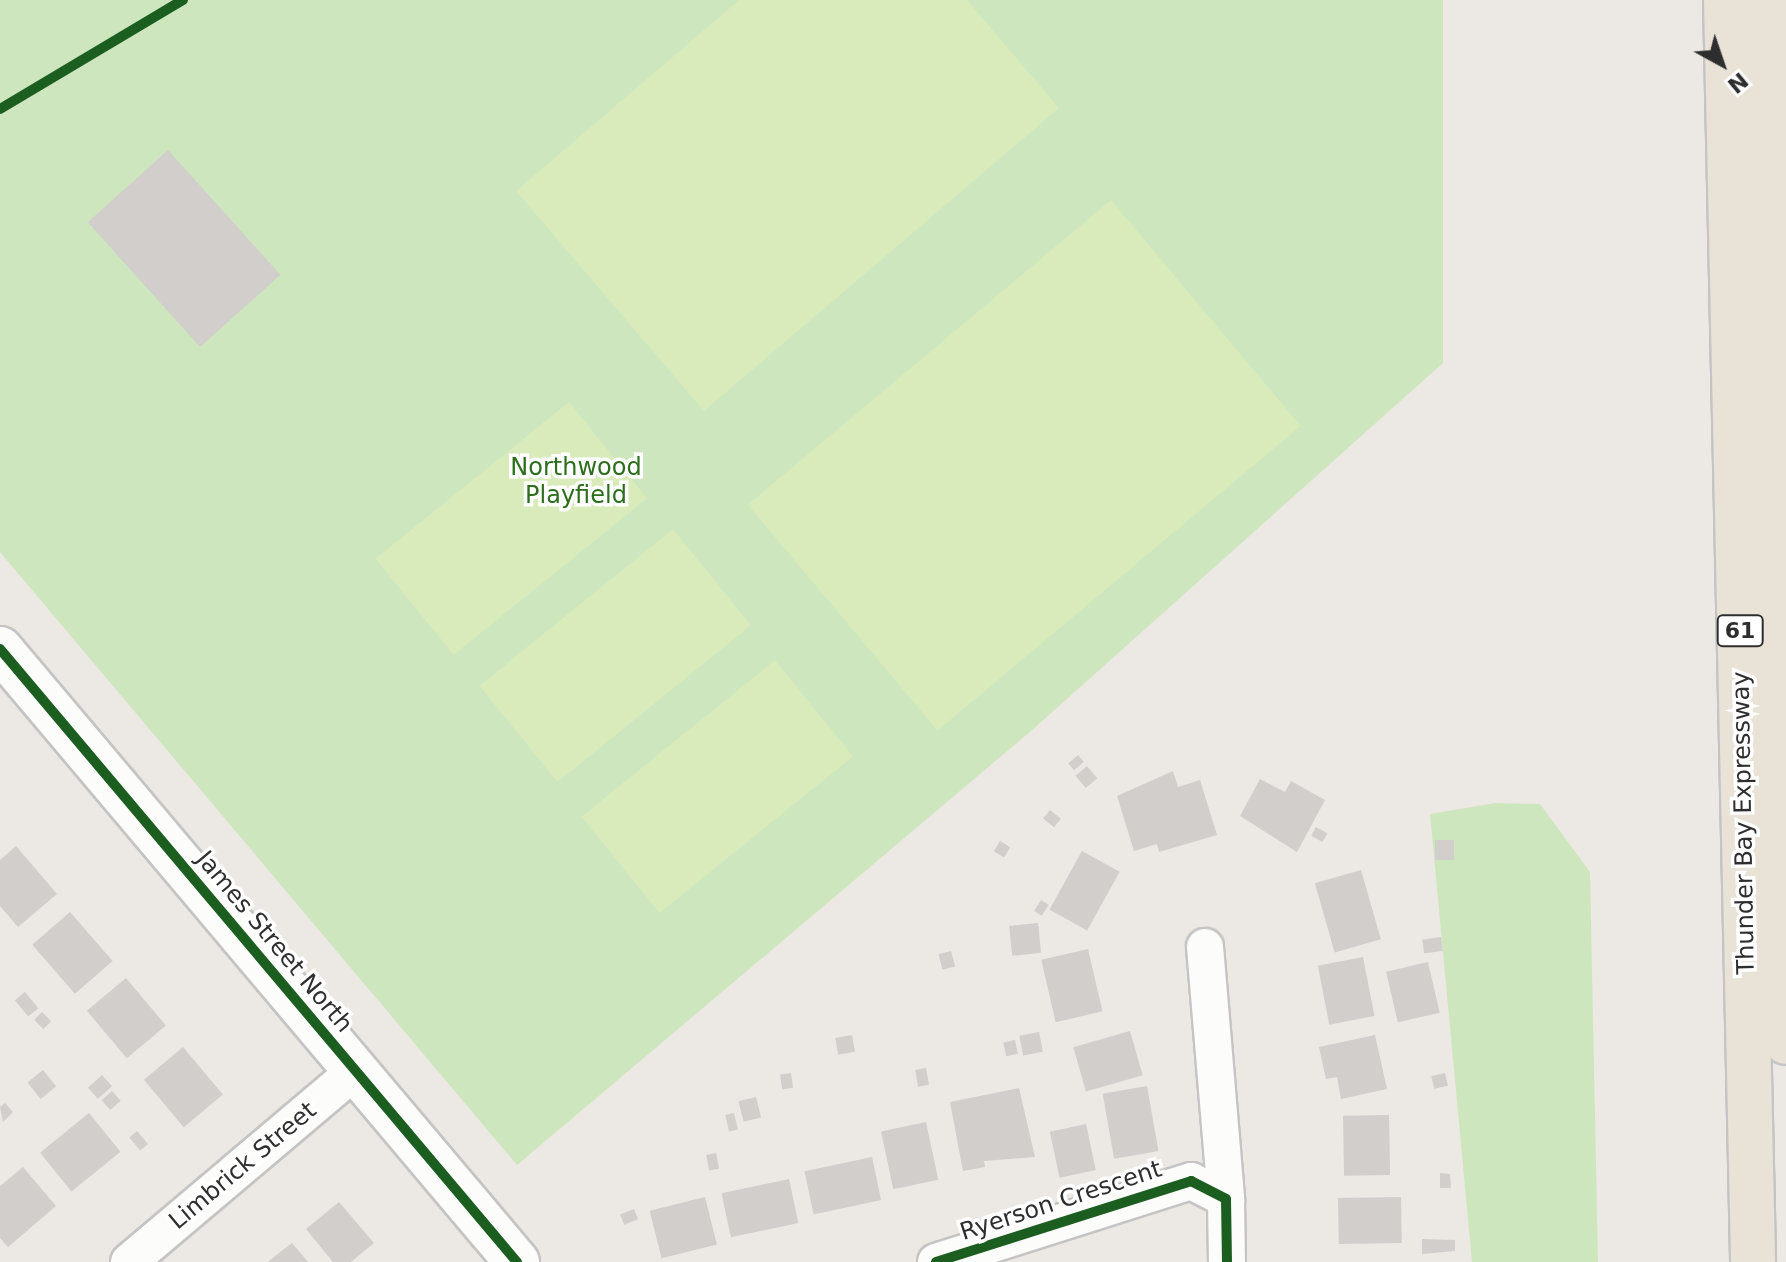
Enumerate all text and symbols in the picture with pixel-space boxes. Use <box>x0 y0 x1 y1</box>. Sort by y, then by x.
north arrow <box>1682 24 1762 104</box>
text: N <box>1723 67 1753 98</box>
park label: Northwood Playfield <box>510 454 642 510</box>
road number: 61 <box>1716 613 1764 649</box>
street label: Thunder Bay Expressway <box>1727 671 1761 975</box>
street label: James Street North <box>190 846 358 1038</box>
street label: Limbrick Street <box>164 1096 322 1236</box>
street label: Ryerson Crescent <box>957 1155 1165 1247</box>

